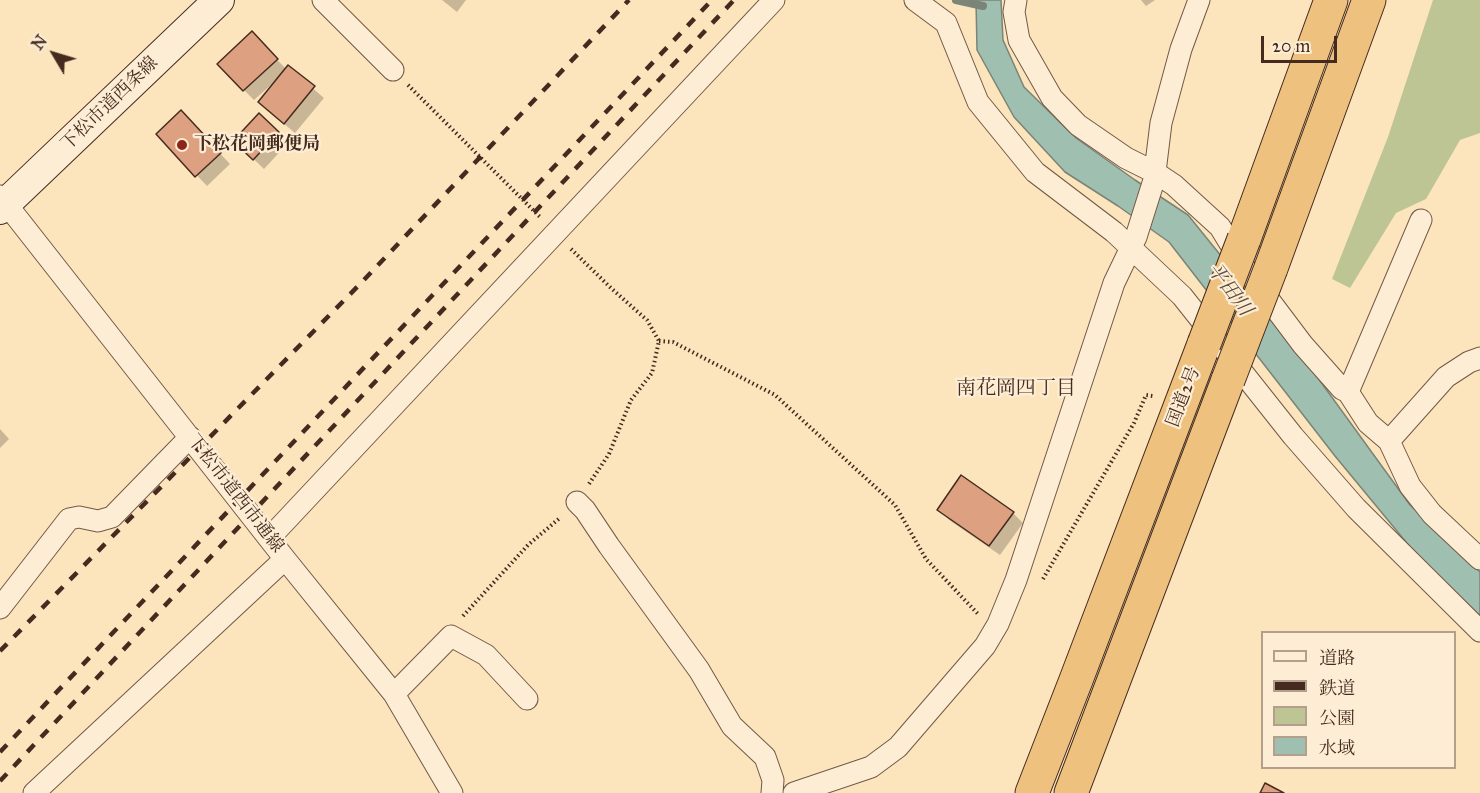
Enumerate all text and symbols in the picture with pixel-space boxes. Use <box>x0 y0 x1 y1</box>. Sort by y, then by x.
north arrow <box>24 24 84 84</box>
scale bar <box>1264 24 1340 62</box>
text: N <box>28 31 51 54</box>
text: 20 m <box>1272 35 1310 57</box>
street label: 下松市道西条線 <box>57 52 163 156</box>
place label: 下松花岡郵便局 <box>194 134 320 156</box>
marker: 下松花岡郵便局 <box>175 138 189 152</box>
water label: 平田川 <box>1201 259 1257 321</box>
street label: 国道2号 <box>1163 364 1205 430</box>
district label: 南花岡四丁目 <box>956 377 1076 401</box>
street label: 下松市道西市通線 <box>182 431 288 557</box>
legend <box>1261 631 1456 769</box>
text: 道路 <box>1319 647 1355 669</box>
text: 鉄道 <box>1319 677 1355 699</box>
text: 公園 <box>1319 707 1355 729</box>
text: 水域 <box>1319 737 1355 759</box>

